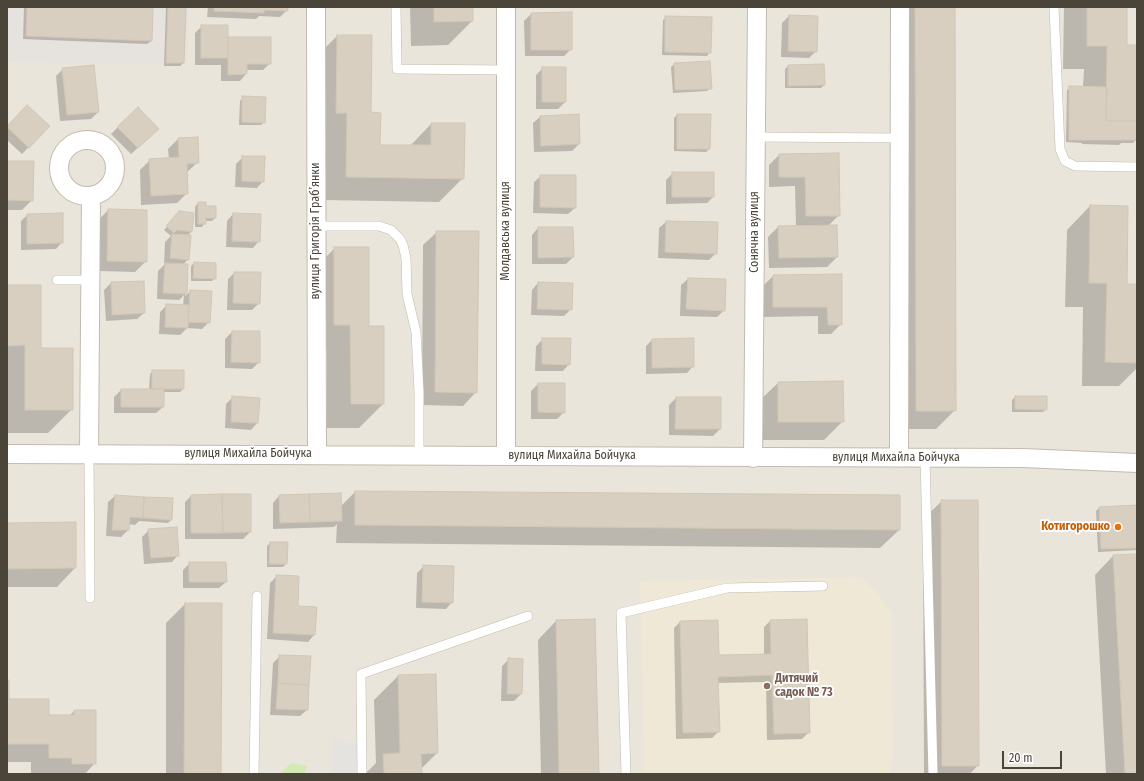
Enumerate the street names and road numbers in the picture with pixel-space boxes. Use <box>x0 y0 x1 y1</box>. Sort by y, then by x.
street label: вулиця Григорія Грабʼянки <box>309 163 323 299</box>
street label: Молдавська вулиця <box>499 181 513 281</box>
street label: Сонячна вулиця <box>748 191 762 273</box>
street label: вулиця Михайла Бойчука <box>184 447 312 461</box>
street label: вулиця Михайла Бойчука <box>508 449 636 463</box>
street label: вулиця Михайла Бойчука <box>832 451 960 465</box>

